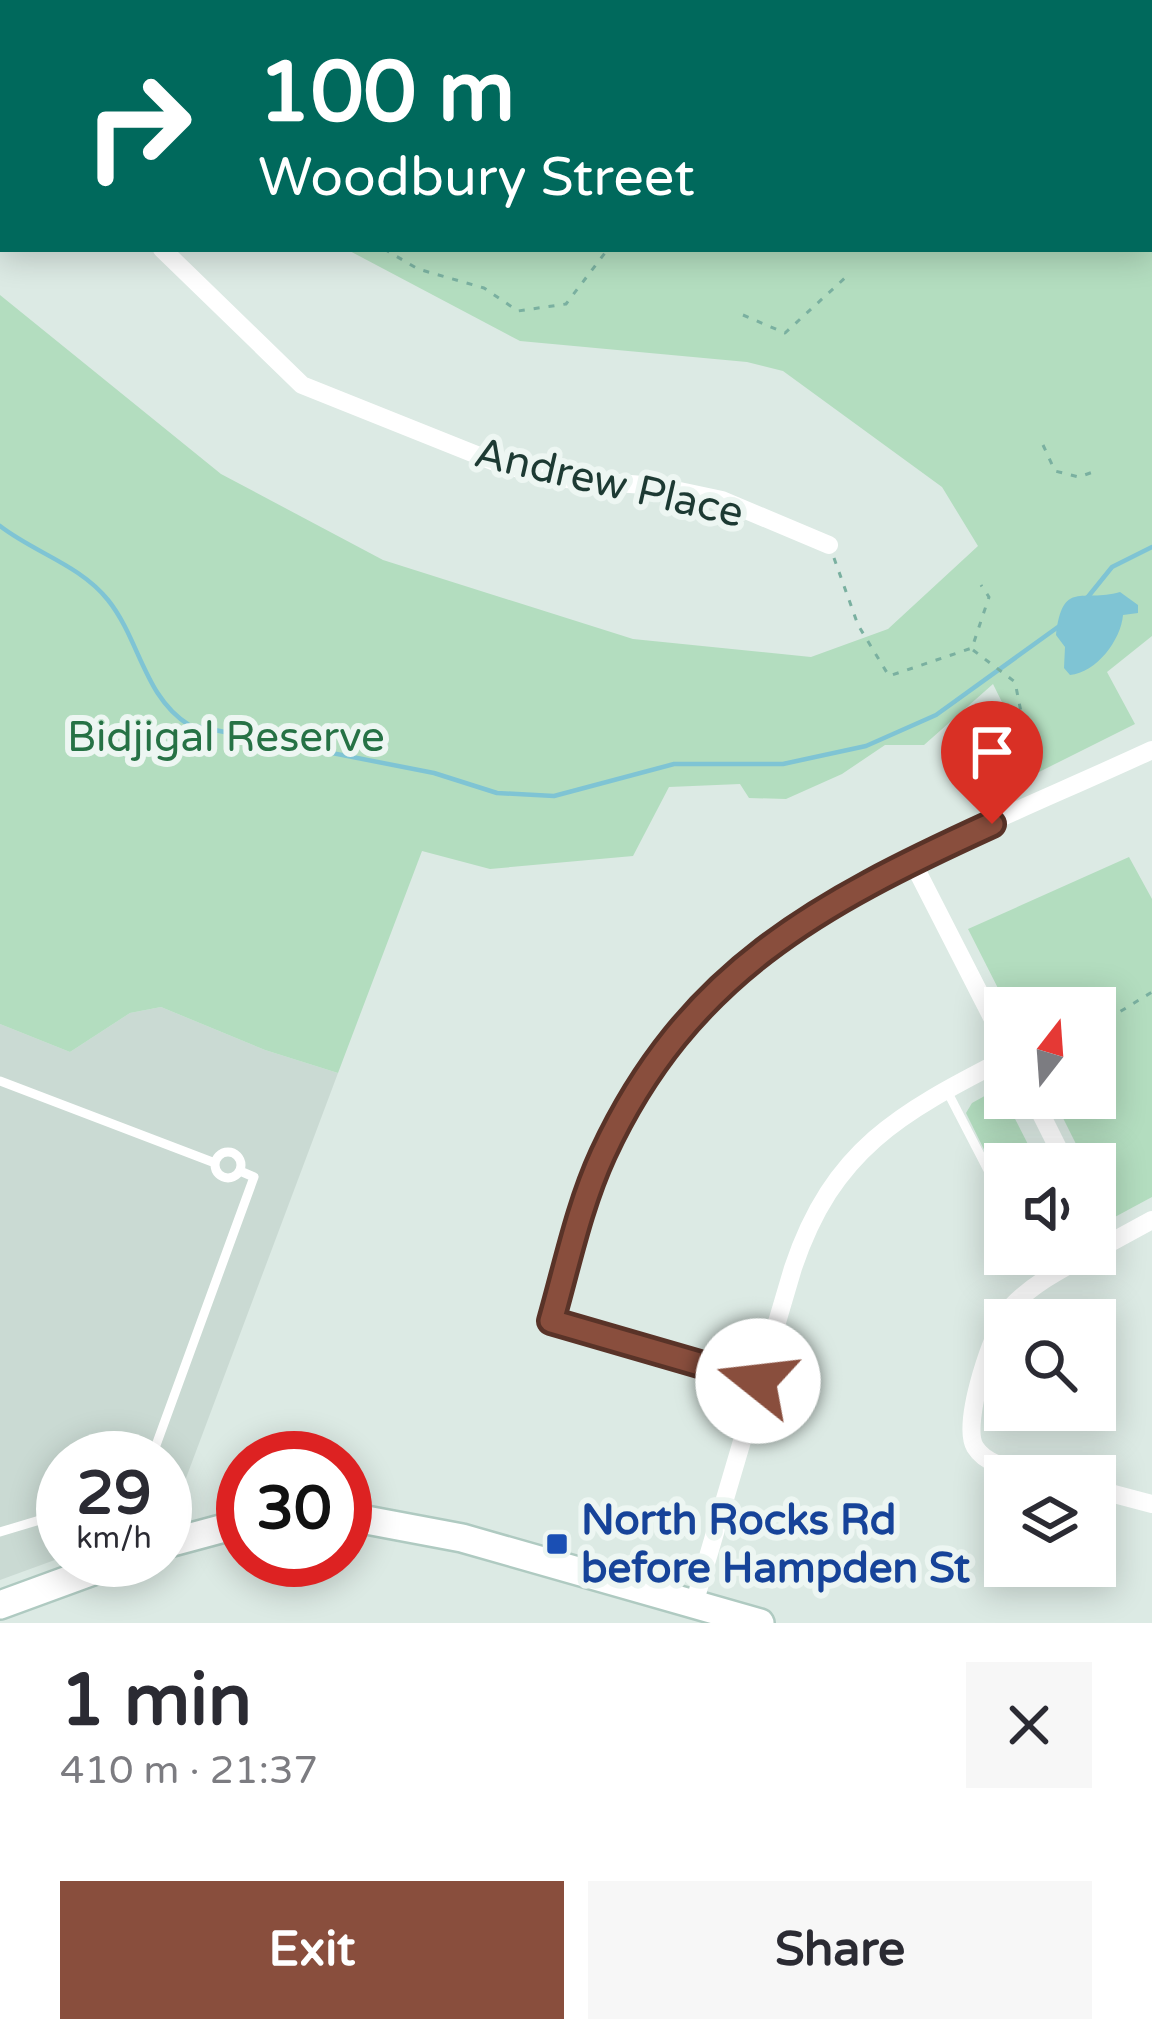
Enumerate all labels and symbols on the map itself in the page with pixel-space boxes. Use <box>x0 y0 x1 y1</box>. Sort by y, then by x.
street label: Andrew Place <box>470 427 748 539</box>
pin <box>941 701 1043 824</box>
park label: Bidjigal Reserve <box>67 712 385 763</box>
north arrow <box>984 987 1116 1119</box>
position arrow <box>695 1318 821 1444</box>
speed limit sign: 30 <box>216 1431 372 1587</box>
place label: North Rocks Rd before Hampden St <box>581 1495 970 1594</box>
marker: North Rocks Rd before Hampden St <box>544 1531 570 1557</box>

